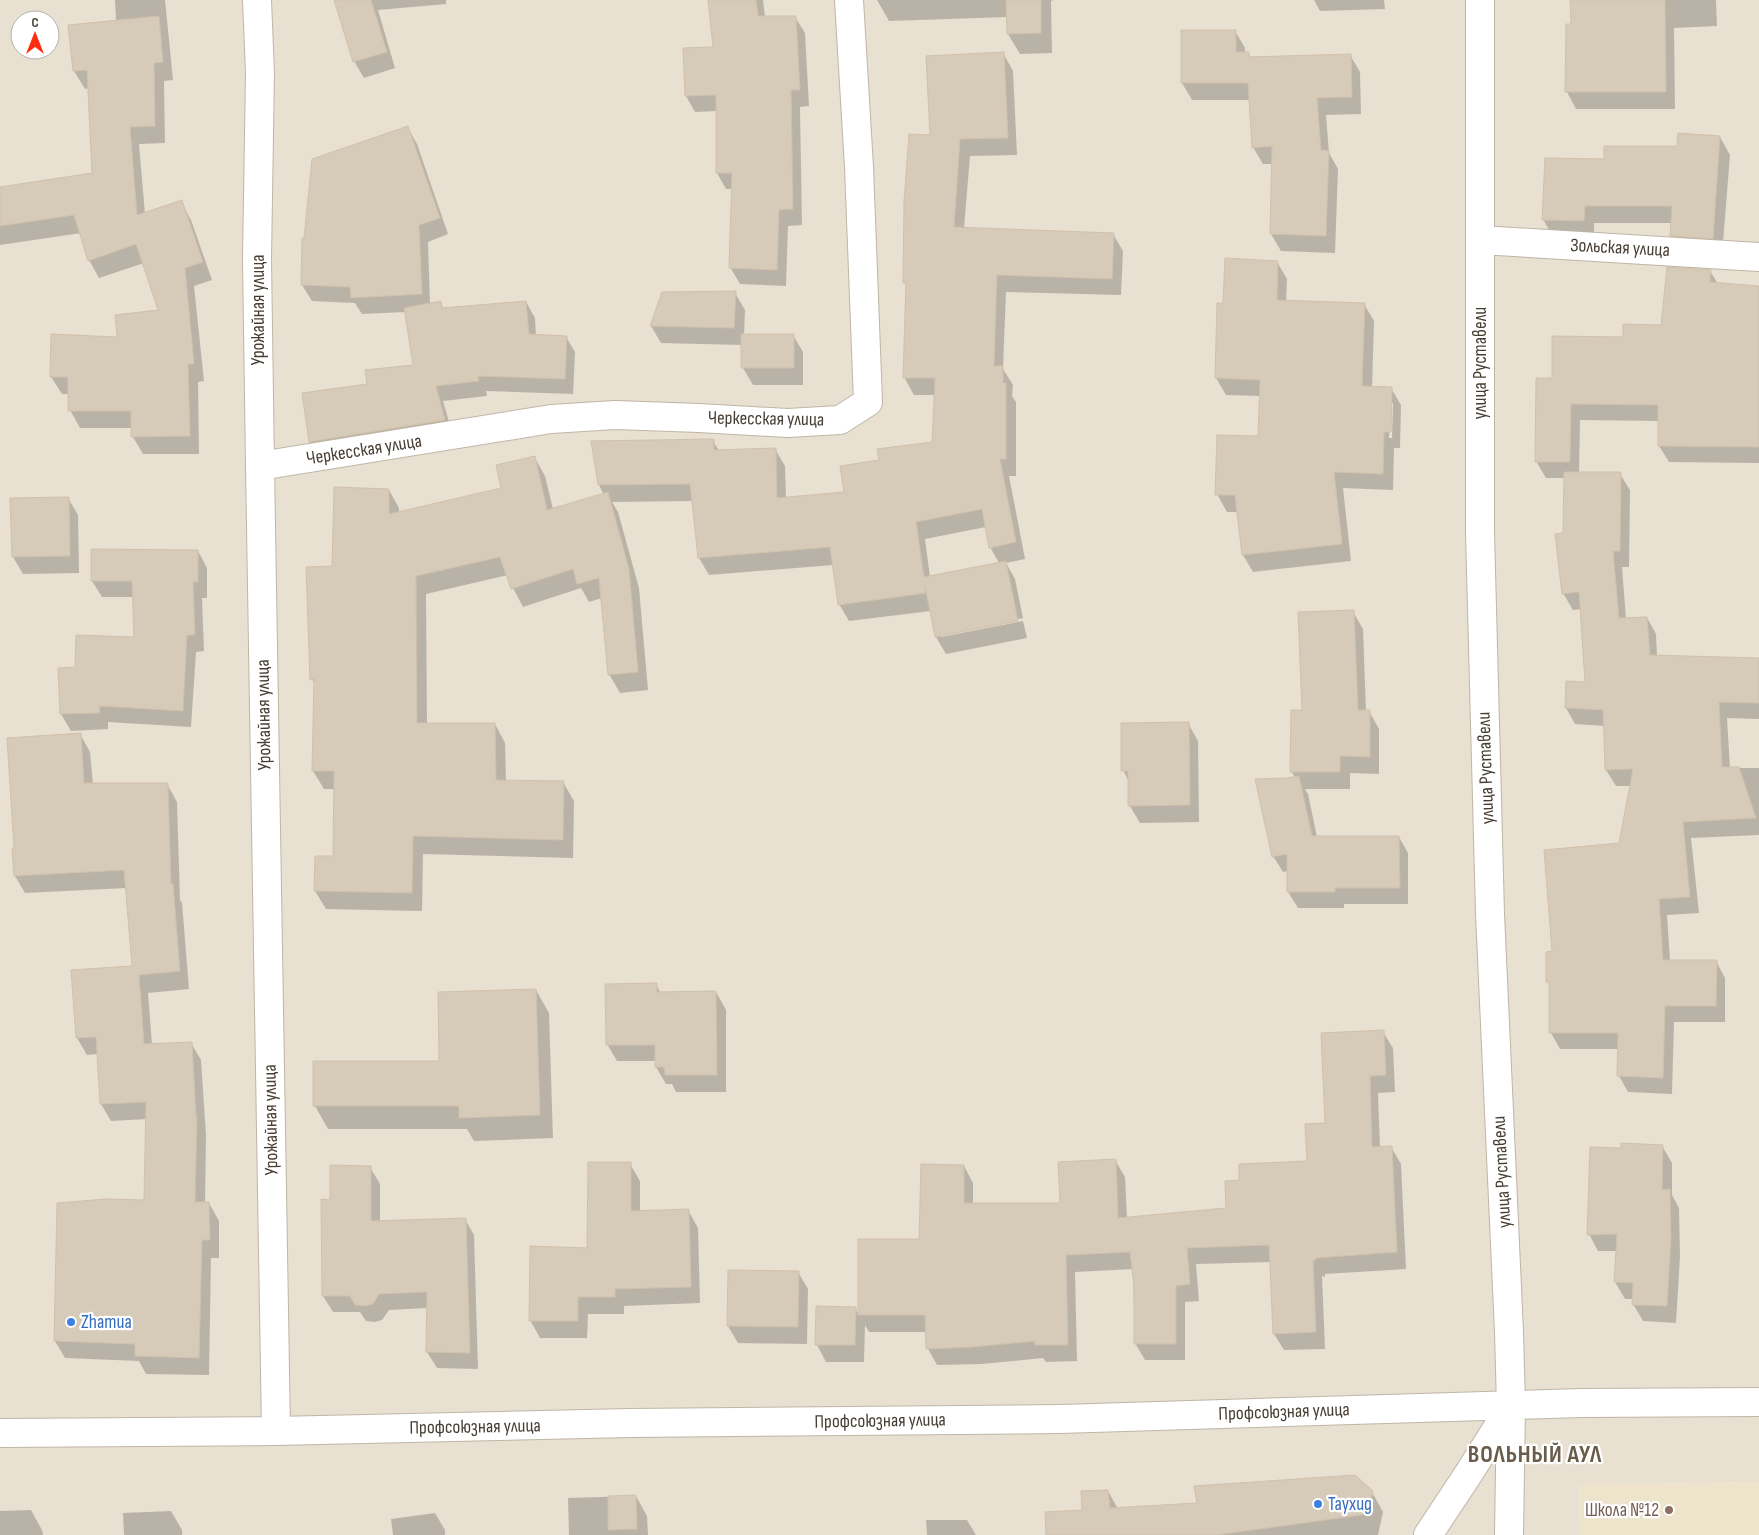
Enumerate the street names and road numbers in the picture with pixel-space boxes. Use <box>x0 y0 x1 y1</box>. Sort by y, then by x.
street label: Зольская улица <box>1570 234 1670 262</box>
street label: Урожайная улица <box>247 254 270 366</box>
street label: улица Руставели <box>1469 307 1492 419</box>
street label: Черкесская улица <box>708 406 824 432</box>
street label: Черкесская улица <box>305 430 423 470</box>
street label: Урожайная улица <box>252 659 276 771</box>
street label: улица Руставели <box>1473 711 1499 825</box>
street label: Урожайная улица <box>259 1064 283 1176</box>
street label: улица Руставели <box>1488 1115 1516 1229</box>
street label: Профсоюзная улица <box>1218 1398 1350 1426</box>
street label: Профсоюзная улица <box>814 1408 946 1434</box>
street label: Профсоюзная улица <box>409 1414 541 1440</box>

